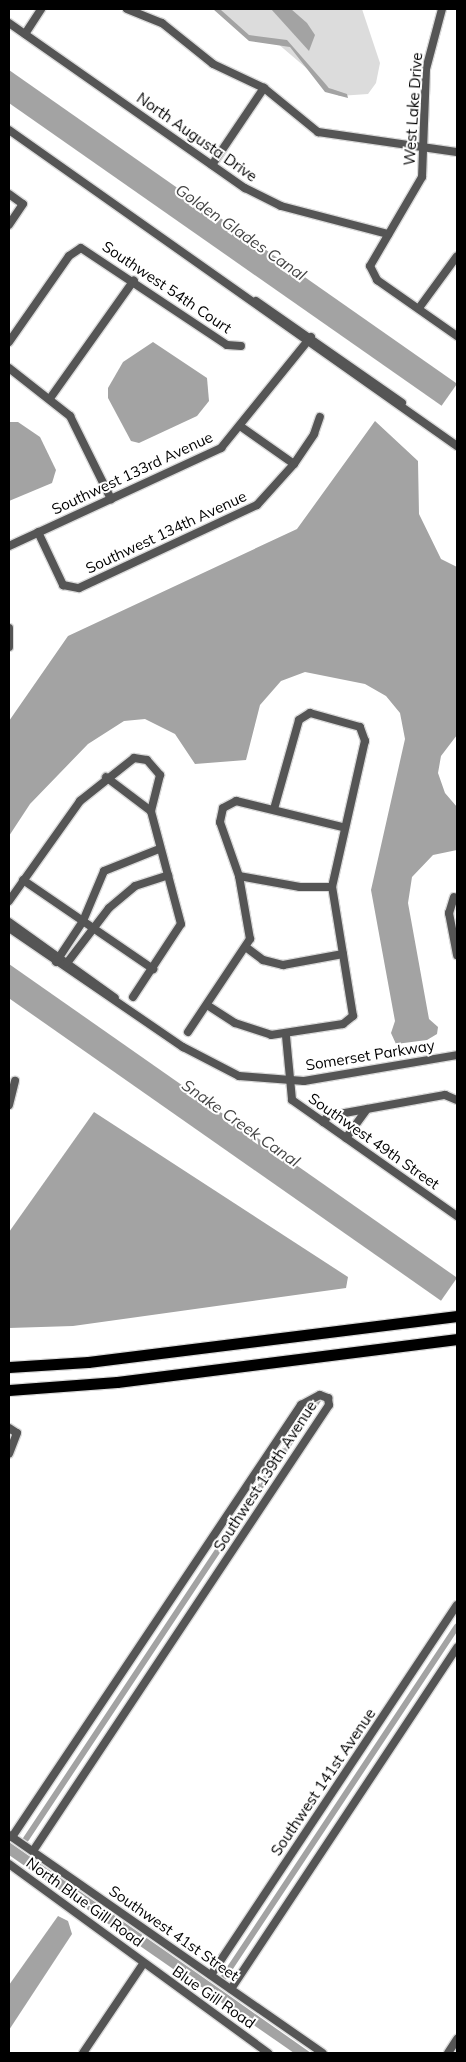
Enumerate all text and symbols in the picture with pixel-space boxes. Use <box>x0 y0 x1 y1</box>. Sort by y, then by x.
street label: West Lake Drive <box>400 52 426 166</box>
street label: North Augusta Drive <box>133 89 261 185</box>
water label: Golden Glades Canal <box>172 180 310 284</box>
street label: Southwest 54th Court <box>99 237 235 337</box>
street label: Southwest 133rd Avenue <box>49 428 215 518</box>
street label: Southwest 134th Avenue <box>83 487 249 577</box>
street label: Somerset Parkway <box>304 1036 436 1074</box>
water label: Snake Creek Canal <box>178 1075 304 1171</box>
street label: Southwest 49th Street <box>305 1089 443 1193</box>
street label: Southwest 139th Avenue <box>210 1398 320 1554</box>
street label: Southwest 141st Avenue <box>267 1705 379 1859</box>
street label: North Blue Gill Road <box>23 1853 147 1951</box>
street label: Southwest 41st Street <box>106 1881 242 1985</box>
street label: Blue Gill Road <box>169 1962 259 2032</box>

